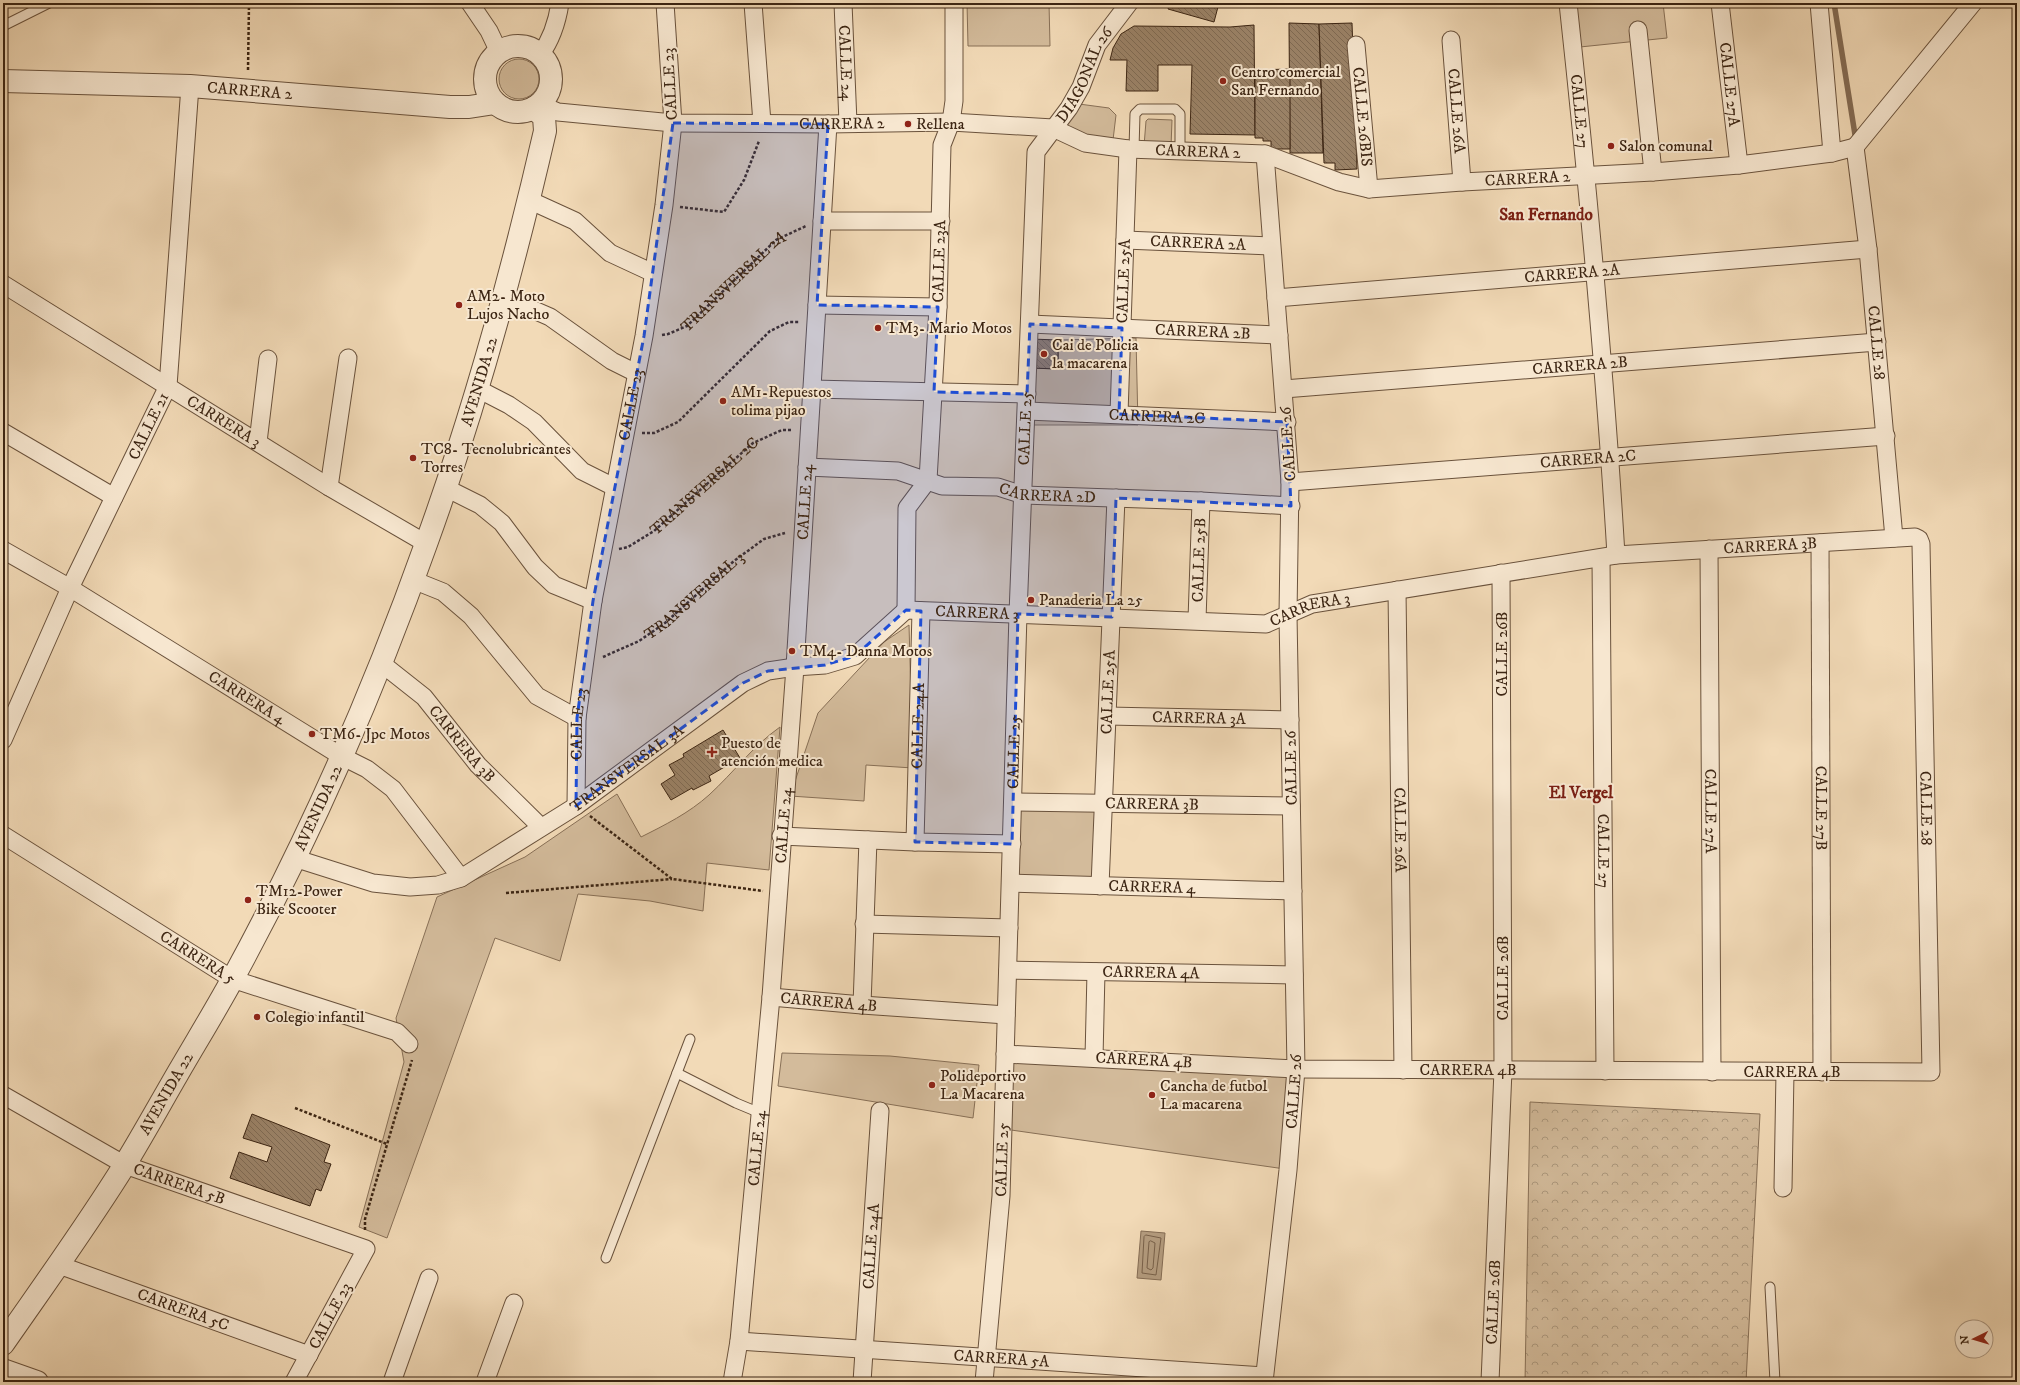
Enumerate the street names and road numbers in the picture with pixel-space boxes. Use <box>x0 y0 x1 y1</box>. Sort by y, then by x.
street label: DIAGONAL 26 <box>1052 23 1117 127</box>
street label: CALLE 24 <box>834 25 857 102</box>
street label: CALLE 27A <box>1715 41 1745 129</box>
street label: CALLE 23 <box>658 47 682 121</box>
street label: CALLE 26BIS <box>1348 66 1377 167</box>
street label: CALLE 26A <box>1443 68 1470 155</box>
street label: CALLE 27 <box>1566 73 1593 149</box>
street label: CARRERA 2 <box>206 77 293 104</box>
street label: CARRERA 2 <box>799 113 885 134</box>
street label: CARRERA 2 <box>1155 140 1241 163</box>
street label: CARRERA 2 <box>1484 166 1571 191</box>
street label: CALLE 23A <box>928 219 950 303</box>
street label: TRANSVERSAL 2A <box>677 227 790 336</box>
street label: CARRERA 2A <box>1150 231 1247 255</box>
street label: CALLE 25A <box>1112 238 1135 324</box>
street label: CARRERA 2A <box>1523 260 1621 287</box>
street label: CALLE 28 <box>1863 305 1890 381</box>
street label: CARRERA 2B <box>1155 320 1251 344</box>
street label: AVENIDA 22 <box>456 335 502 429</box>
street label: CARRERA 2B <box>1532 352 1629 379</box>
street label: CALLE 23 <box>614 367 647 442</box>
street label: CALLE 21 <box>124 389 173 463</box>
street label: CARRERA 3 <box>183 391 265 452</box>
street label: CALLE 25 <box>1014 391 1037 466</box>
street label: CARRERA 2C <box>1108 404 1205 429</box>
street label: CALLE 26 <box>1275 405 1301 482</box>
street label: TRANSVERSAL 2C <box>646 433 763 540</box>
street label: CARRERA 2C <box>1539 445 1637 473</box>
street label: CALLE 24 <box>793 463 817 541</box>
street label: CARRERA 2D <box>997 478 1096 507</box>
street label: CALLE 25B <box>1188 517 1210 603</box>
street label: CARRERA 3B <box>1723 533 1818 559</box>
street label: TRANSVERSAL 3 <box>640 547 748 644</box>
street label: CARRERA 3 <box>1266 588 1352 631</box>
street label: CARRERA 3 <box>935 601 1019 624</box>
street label: CALLE 26B <box>1492 612 1512 696</box>
street label: CALLE 25A <box>1096 649 1120 735</box>
street label: CARRERA 4 <box>205 666 290 729</box>
street label: CALLE 24A <box>907 682 929 769</box>
street label: CALLE 23 <box>567 687 591 760</box>
street label: CARRERA 3B <box>424 701 499 786</box>
street label: CARRERA 3A <box>1152 707 1247 729</box>
street label: CALLE 25 <box>1003 714 1025 789</box>
street label: TRANSVERSAL 3A <box>566 720 688 817</box>
street label: CALLE 26 <box>1280 730 1302 806</box>
street label: AVENIDA 22 <box>290 762 347 854</box>
street label: CALLE 27B <box>1811 766 1831 850</box>
street label: CALLE 27A <box>1700 769 1721 854</box>
street label: CALLE 28 <box>1915 771 1937 846</box>
street label: CALLE 24 <box>771 786 796 864</box>
street label: CALLE 26A <box>1389 787 1411 873</box>
street label: CARRERA 3B <box>1105 793 1199 815</box>
street label: CALLE 27 <box>1593 814 1614 888</box>
street label: CARRERA 4 <box>1108 876 1196 898</box>
street label: CARRERA 5 <box>156 926 239 989</box>
street label: CALLE 26B <box>1493 936 1513 1020</box>
street label: CARRERA 4A <box>1102 962 1201 983</box>
street label: CARRERA 4B <box>780 988 878 1016</box>
street label: CARRERA 4B <box>1095 1047 1193 1073</box>
street label: AVENIDA 22 <box>135 1049 198 1139</box>
street label: CALLE 26 <box>1281 1053 1306 1130</box>
street label: CARRERA 4B <box>1419 1060 1517 1080</box>
street label: CARRERA 4B <box>1743 1062 1841 1082</box>
street label: CALLE 24 <box>743 1109 770 1187</box>
street label: CALLE 25 <box>991 1122 1013 1197</box>
street label: CARRERA 5B <box>131 1159 228 1209</box>
street label: CALLE 24A <box>858 1202 884 1290</box>
street label: CALLE 26B <box>1482 1259 1505 1345</box>
street label: CALLE 23 <box>304 1279 356 1353</box>
street label: CARRERA 5C <box>135 1284 232 1335</box>
street label: CARRERA 5A <box>953 1345 1051 1372</box>

